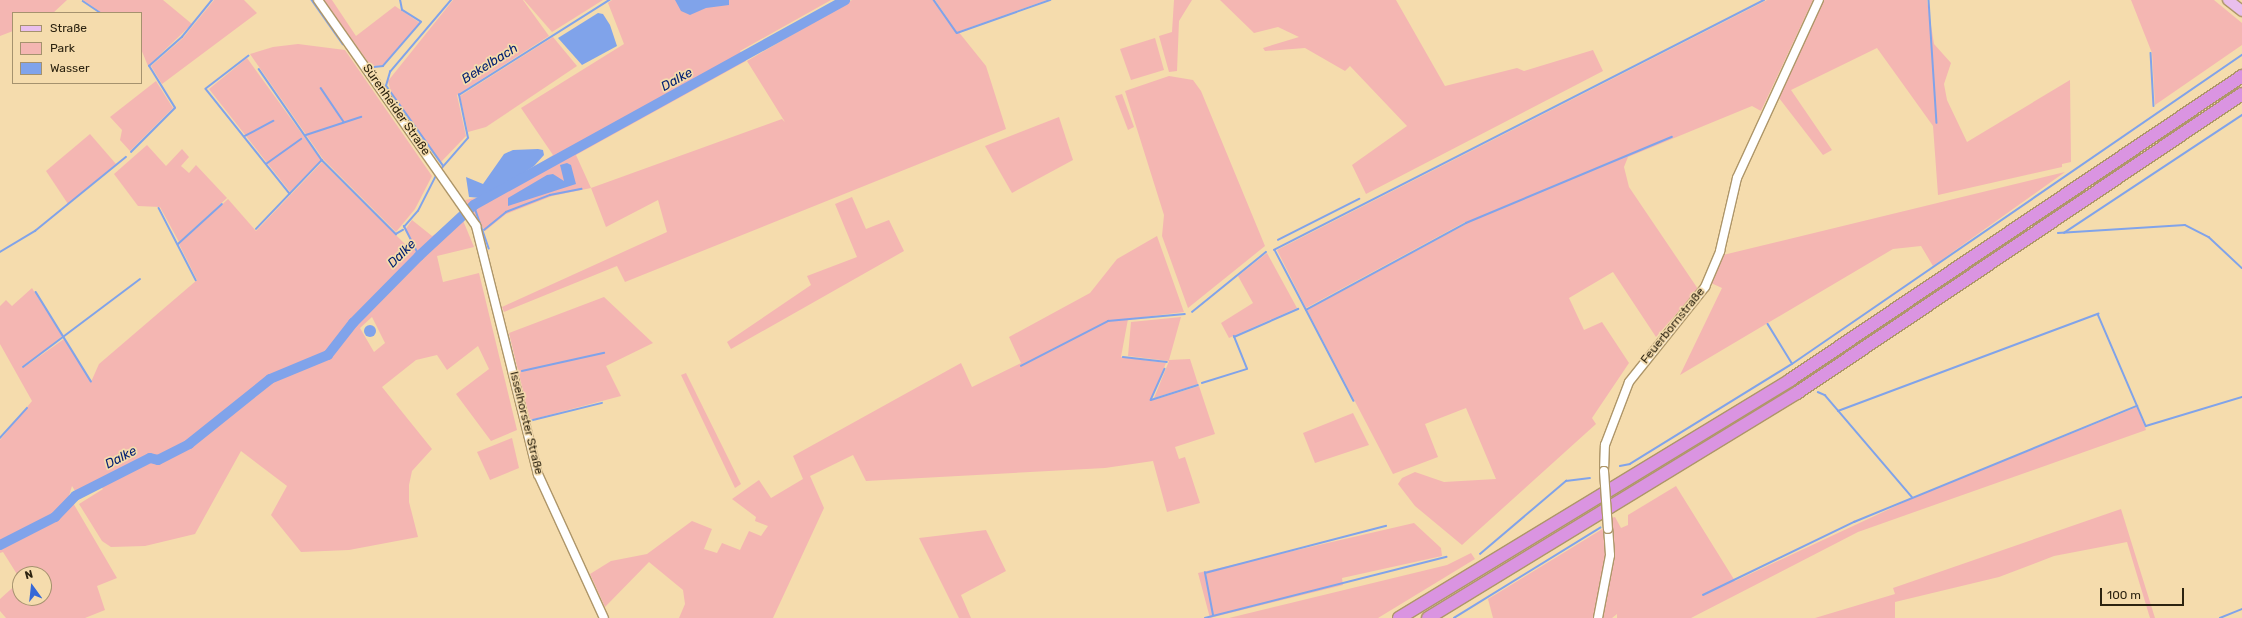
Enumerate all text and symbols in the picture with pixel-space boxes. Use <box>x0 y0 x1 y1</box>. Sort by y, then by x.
legend <box>12 12 142 84</box>
text: Straße <box>50 21 87 35</box>
text: Park <box>50 41 75 55</box>
water label: Bekelbach <box>459 41 521 87</box>
text: Wasser <box>50 61 90 75</box>
street label: Sürenheider Straße <box>359 61 433 159</box>
water label: Dalke <box>659 65 695 95</box>
water label: Dalke <box>385 237 419 271</box>
street label: Feuerbornstraße <box>1638 285 1708 367</box>
street label: Isselhorster Straße <box>506 370 546 476</box>
water label: Dalke <box>103 443 139 473</box>
north arrow <box>12 566 52 606</box>
text: N <box>24 568 35 582</box>
scale bar <box>2102 580 2186 606</box>
text: 100 m <box>2107 588 2141 602</box>

